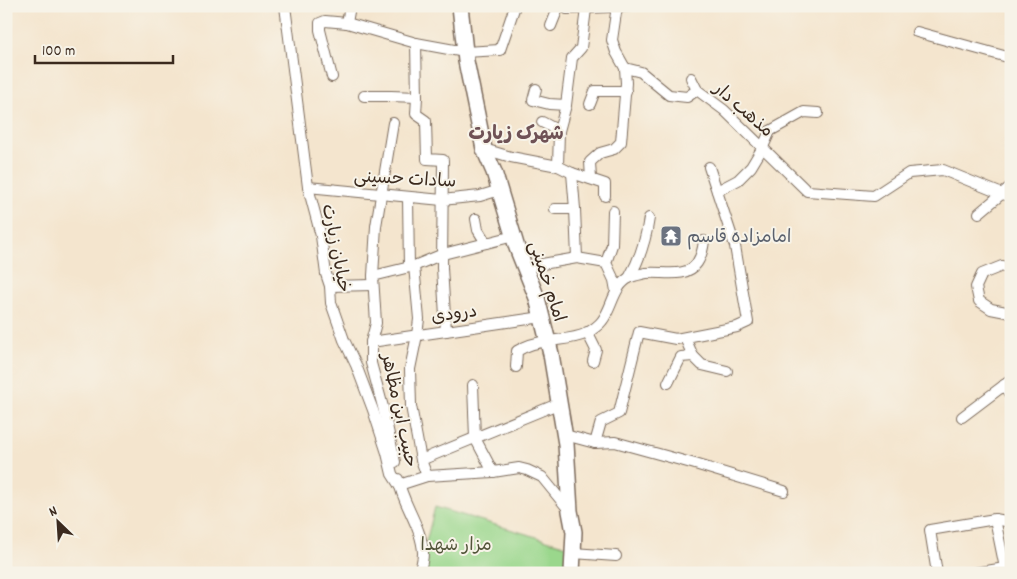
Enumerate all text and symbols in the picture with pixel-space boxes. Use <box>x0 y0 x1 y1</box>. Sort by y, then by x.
scale bar <box>35 32 172 64</box>
text: 100 m <box>42 41 75 63</box>
street label: مذهب دار <box>705 76 778 144</box>
district label: شهرک زیارت <box>468 122 564 149</box>
street label: سادات حسینی <box>353 165 457 196</box>
street label: خیابان زیارت <box>314 202 355 295</box>
temple icon: امامزاده قاسم <box>659 224 683 248</box>
place label: امامزاده قاسم <box>687 226 791 251</box>
street label: امام خمینی <box>521 238 570 326</box>
street label: درودی <box>430 300 479 331</box>
street label: حبیب ابن مظاهر <box>373 349 422 470</box>
north arrow <box>32 496 82 546</box>
text: N <box>46 501 61 523</box>
park label: مزار شهدا <box>420 534 492 559</box>

